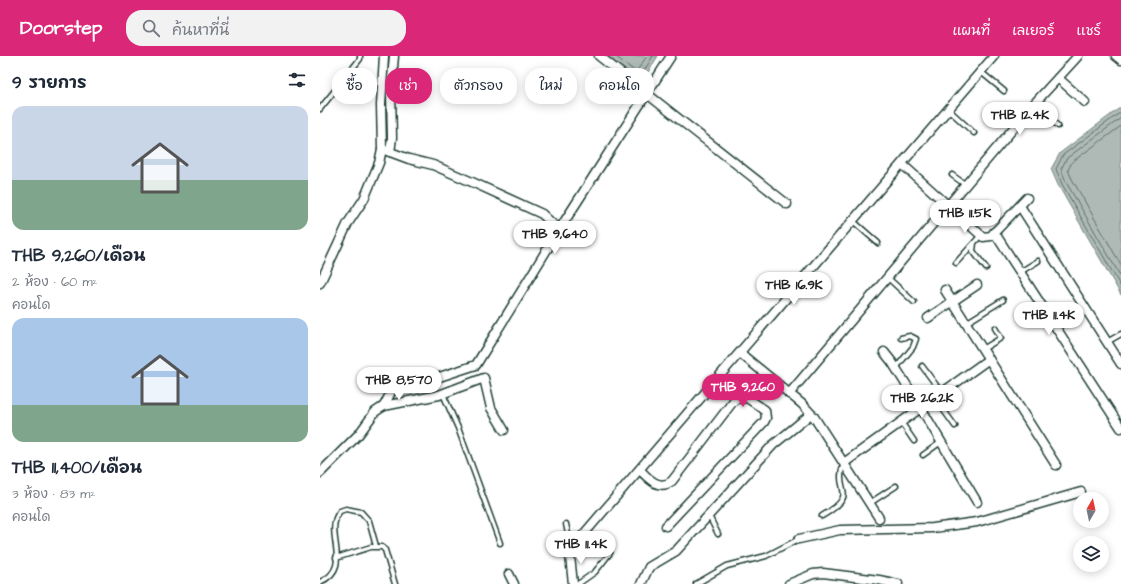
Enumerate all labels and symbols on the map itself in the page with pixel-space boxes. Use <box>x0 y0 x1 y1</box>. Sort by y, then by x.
pin: THB 12.4K <box>974 102 1066 136</box>
pin: THB 11.5K <box>919 200 1011 234</box>
pin: THB 9,640 <box>509 221 601 255</box>
pin: THB 16.9K <box>748 272 840 306</box>
pin: THB 11.4K <box>1003 302 1095 336</box>
pin: THB 8,570 <box>353 367 445 401</box>
pin: THB 9,260 <box>697 374 789 408</box>
pin: THB 26.2K <box>876 385 968 419</box>
north arrow <box>1073 492 1109 528</box>
pin: THB 11.4K <box>535 531 627 565</box>

